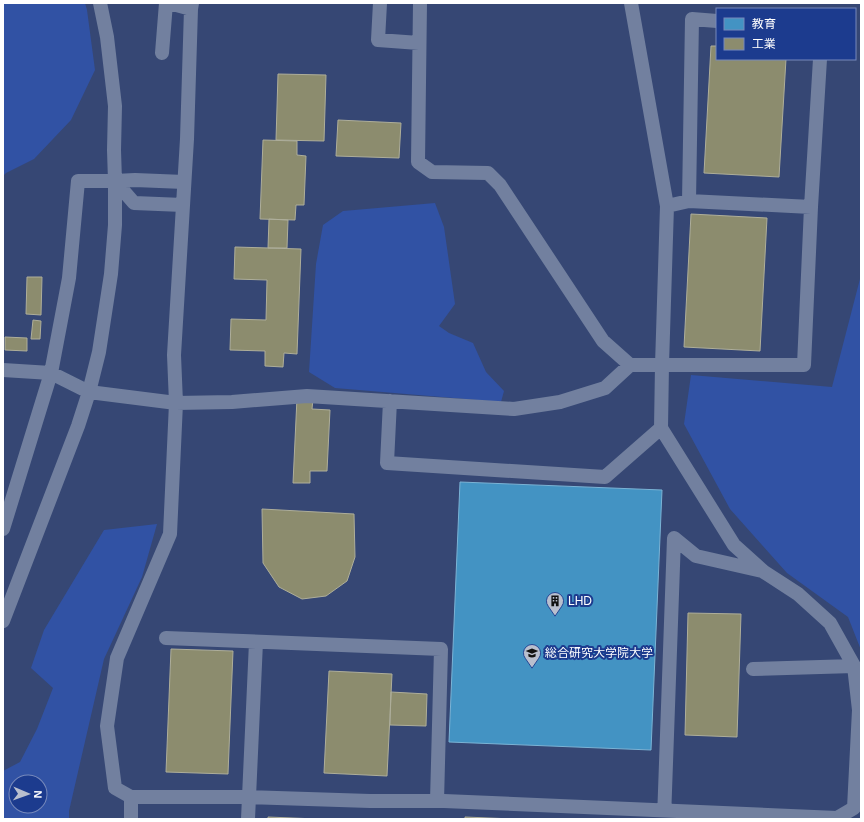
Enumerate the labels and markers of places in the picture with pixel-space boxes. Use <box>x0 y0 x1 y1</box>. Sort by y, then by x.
building icon: LHD <box>545 591 565 616</box>
place label: LHD <box>568 594 592 608</box>
school or university icon: 総合研究大学院大学 <box>522 643 542 668</box>
place label: 総合研究大学院大学 <box>545 646 653 660</box>

